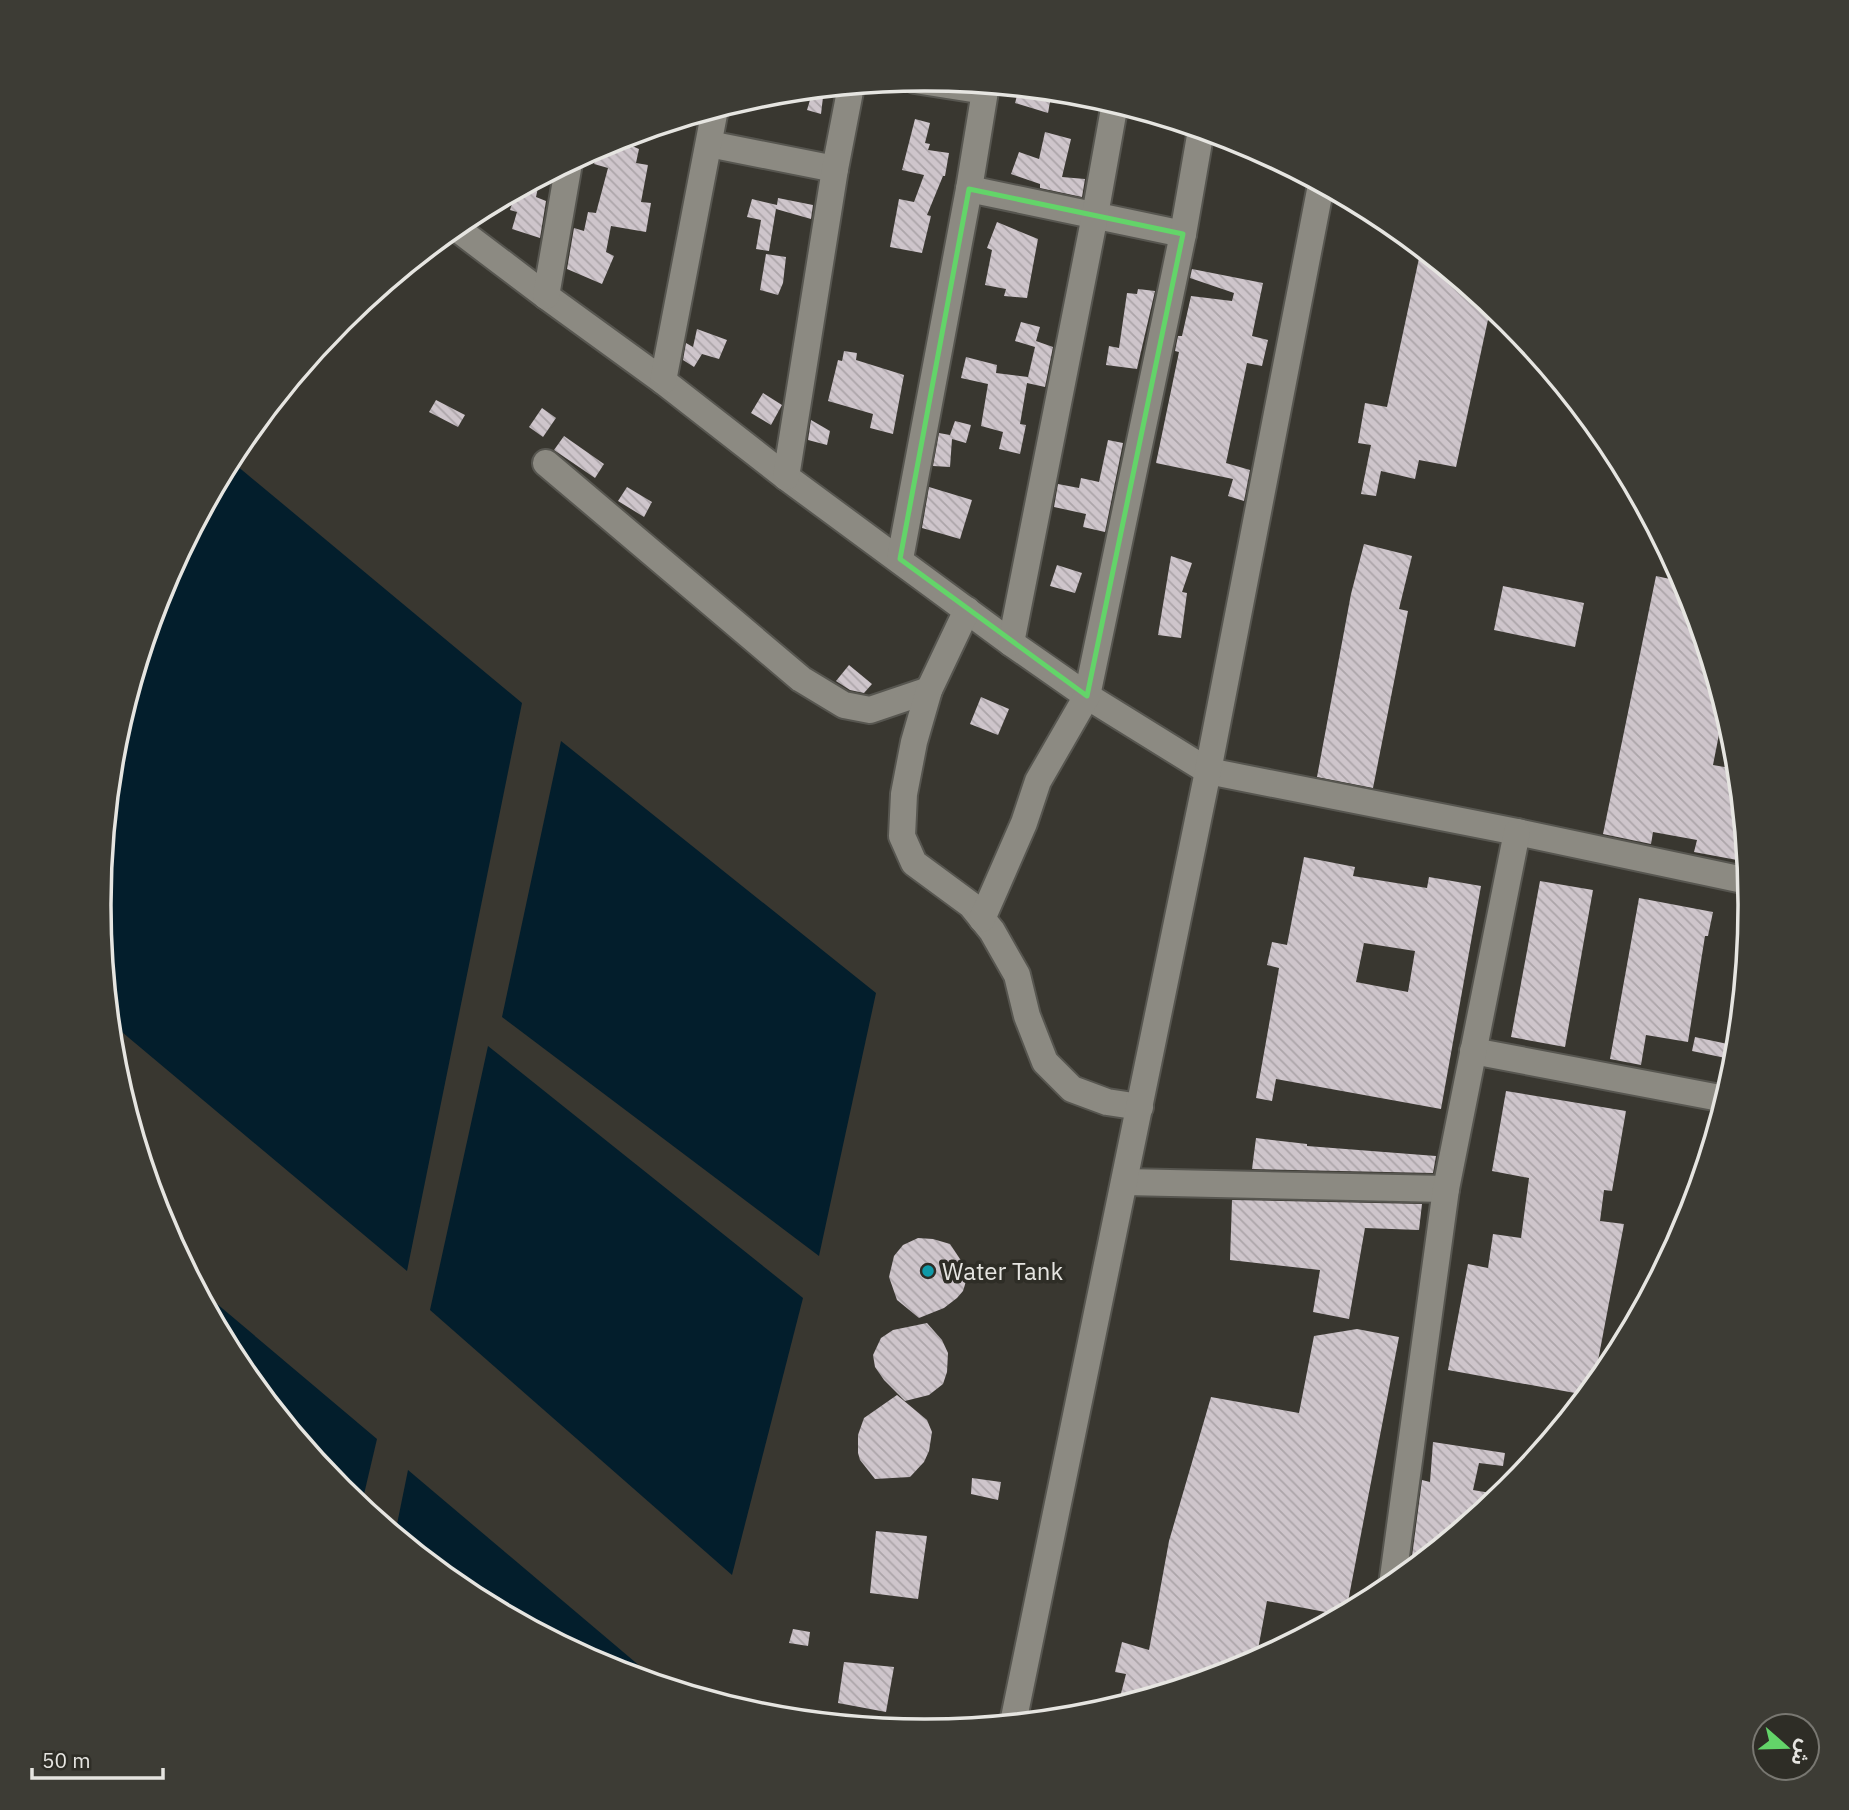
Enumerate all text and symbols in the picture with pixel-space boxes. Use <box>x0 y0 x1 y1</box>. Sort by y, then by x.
place label: Water Tank <box>942 1255 1063 1287</box>
marker: Water Tank <box>920 1263 936 1279</box>
north arrow <box>1751 1712 1821 1782</box>
scale bar <box>32 1736 163 1780</box>
text: ش <box>1786 1736 1818 1769</box>
text: 50 m <box>42 1746 91 1774</box>

